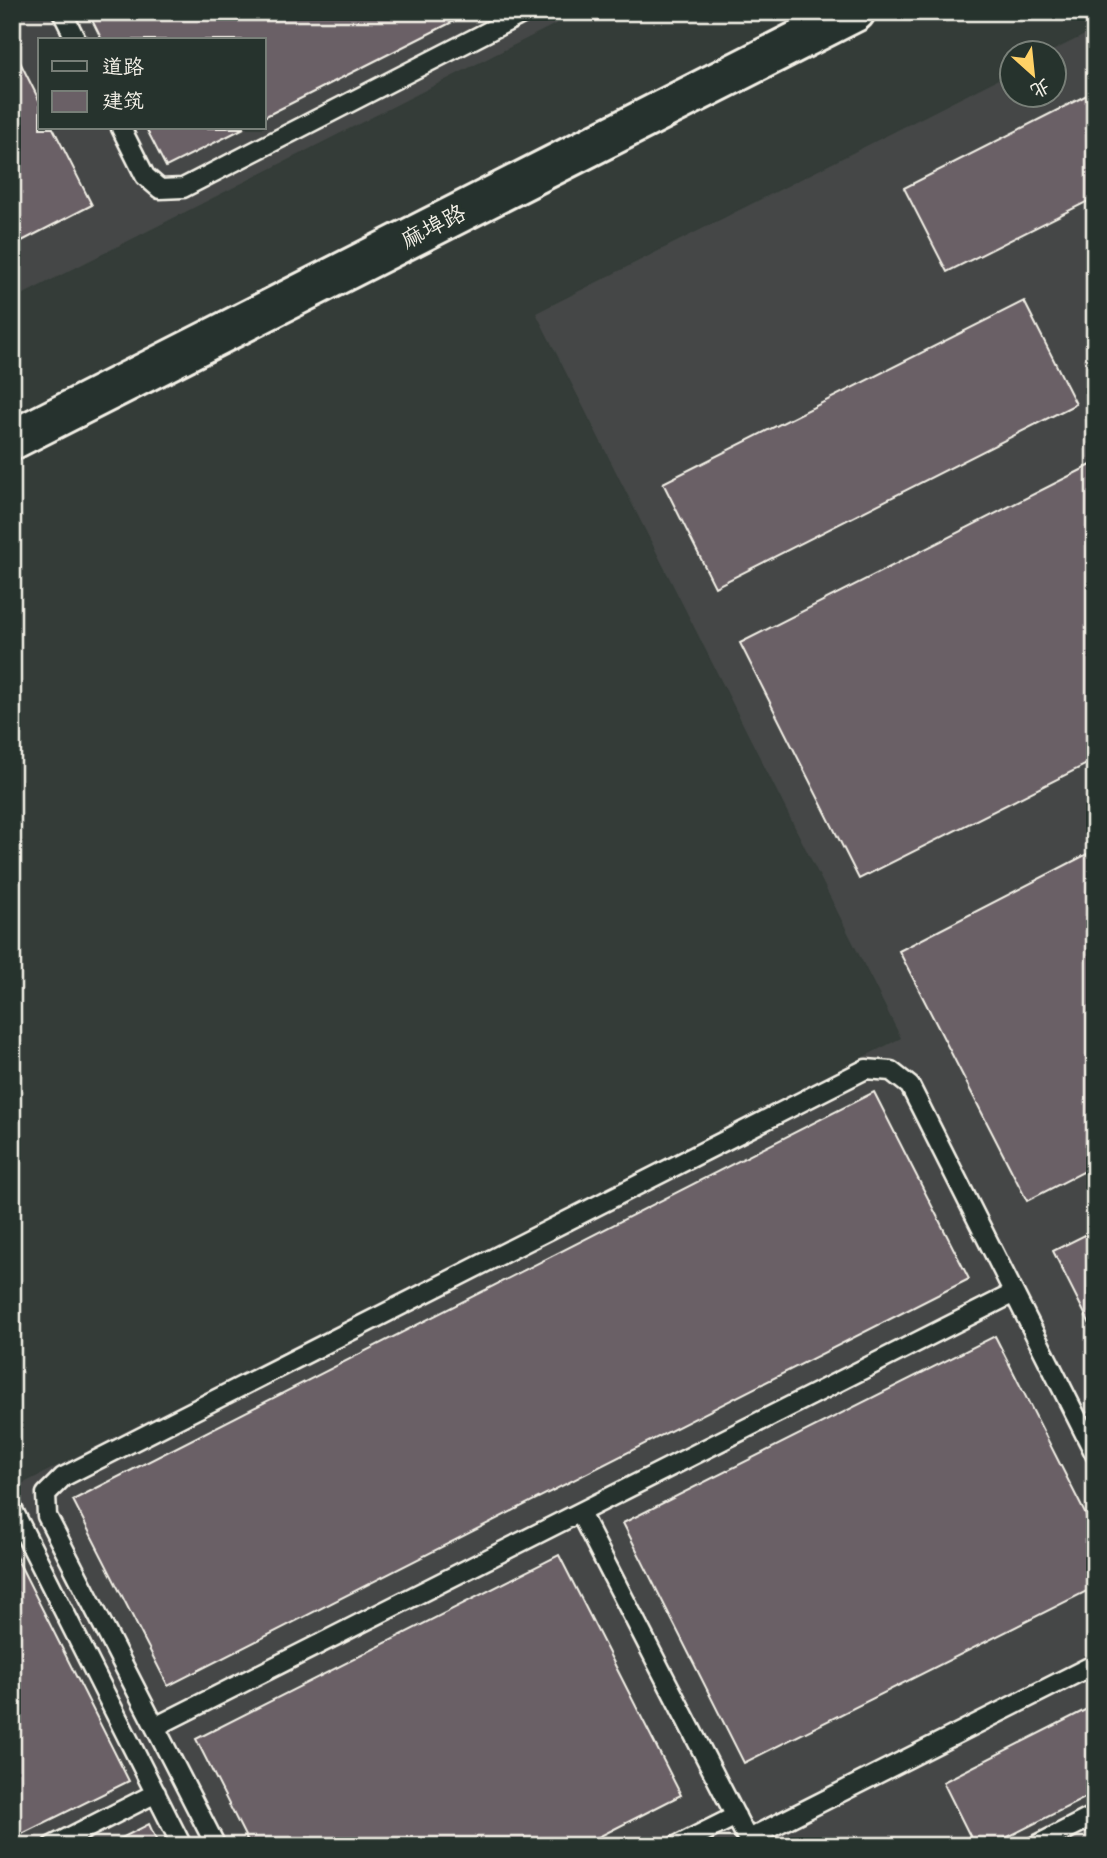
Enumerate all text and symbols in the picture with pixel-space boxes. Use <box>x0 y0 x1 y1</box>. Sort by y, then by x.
legend <box>38 38 266 130</box>
north arrow <box>998 38 1068 108</box>
text: 道路 <box>102 55 144 80</box>
text: 北 <box>1026 73 1054 102</box>
text: 建筑 <box>102 89 144 114</box>
street label: 麻埠路 <box>396 199 471 255</box>

